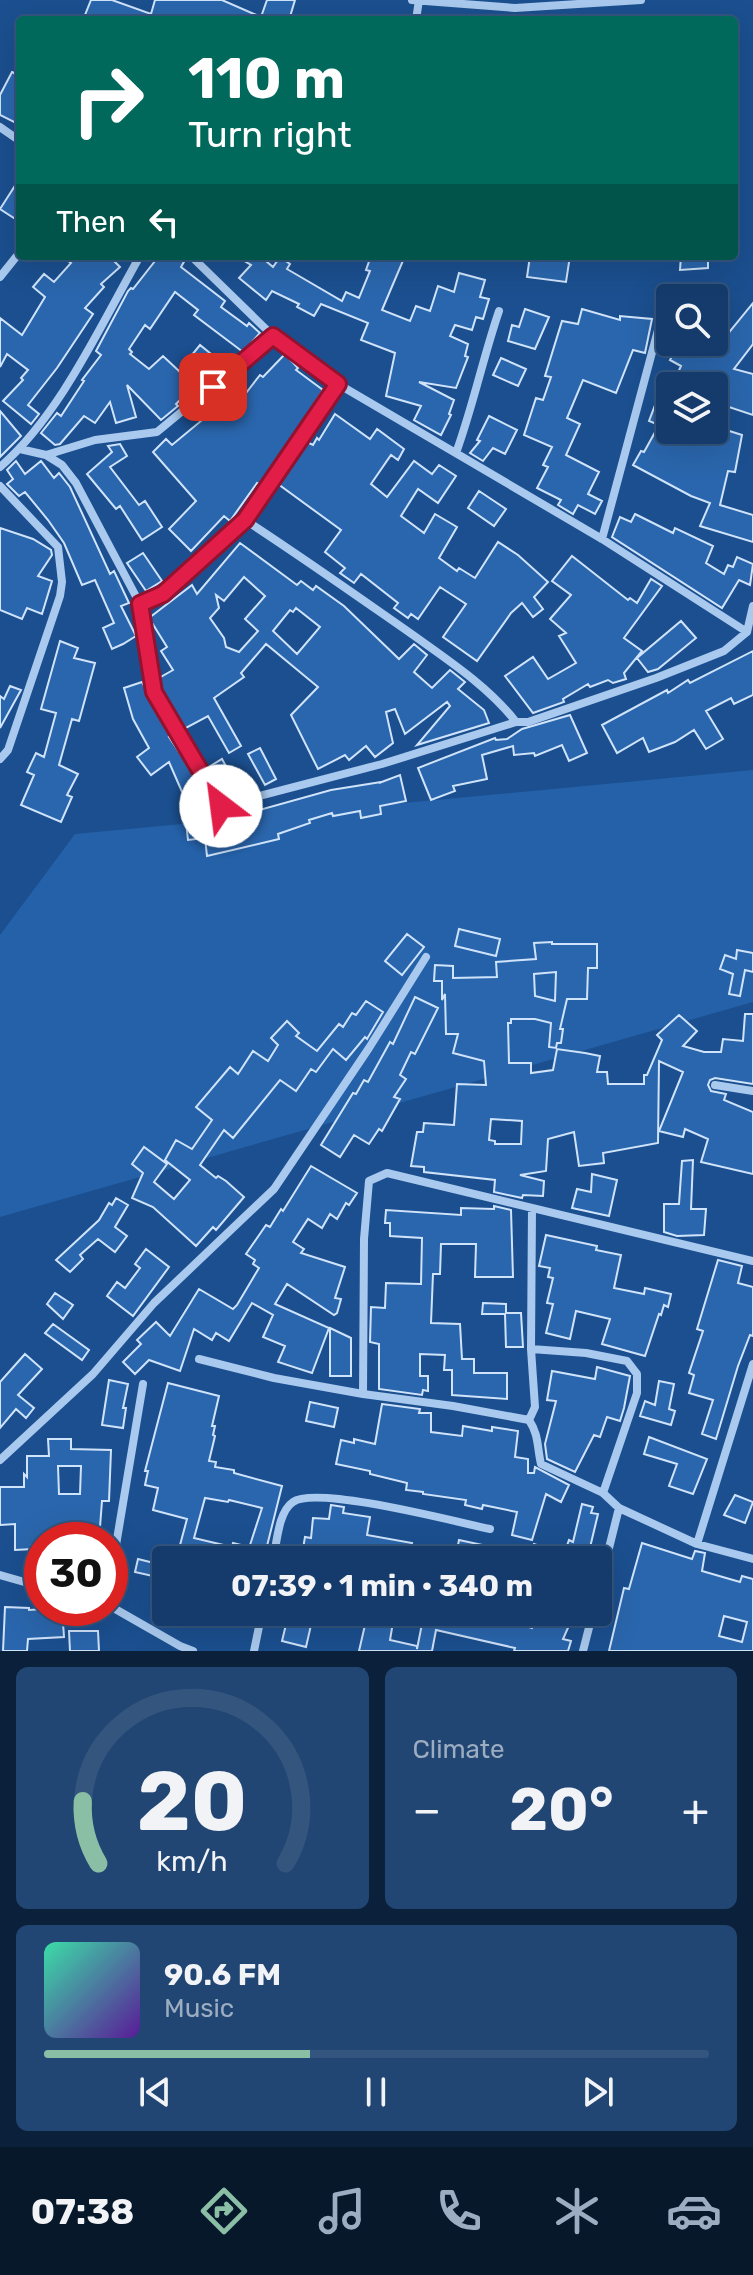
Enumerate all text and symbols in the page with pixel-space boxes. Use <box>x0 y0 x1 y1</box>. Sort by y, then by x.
text: 110 m <box>188 46 345 112</box>
icon: right <box>56 48 160 152</box>
text: Turn right <box>188 113 352 156</box>
icon: left <box>142 200 186 244</box>
text: Then <box>56 204 126 240</box>
map controls <box>656 284 728 444</box>
button: search <box>656 284 728 356</box>
pin <box>179 353 247 421</box>
icon: arrive <box>191 365 235 409</box>
button: layers <box>656 372 728 444</box>
position arrow <box>179 764 263 848</box>
speed limit sign: 30 <box>24 1522 128 1626</box>
text: 07:39 · 1 min · 340 m <box>231 1568 533 1604</box>
text: Climate <box>413 1734 505 1765</box>
text: 20 <box>137 1752 248 1851</box>
text: 20° <box>509 1774 614 1845</box>
text: − <box>413 1784 441 1836</box>
text: + <box>682 1784 709 1836</box>
text: km/h <box>157 1844 228 1878</box>
text: 90.6 FM <box>164 1957 281 1993</box>
text: Music <box>164 1993 234 2024</box>
icon: previous <box>133 2070 177 2114</box>
icon: pause <box>354 2070 398 2114</box>
icon: next <box>576 2070 620 2114</box>
icon: directions <box>196 2183 252 2239</box>
icon: music <box>314 2183 370 2239</box>
icon: phone <box>431 2183 487 2239</box>
icon: climate <box>549 2183 605 2239</box>
icon: car <box>666 2183 722 2239</box>
text: 07:38 <box>31 2190 134 2233</box>

